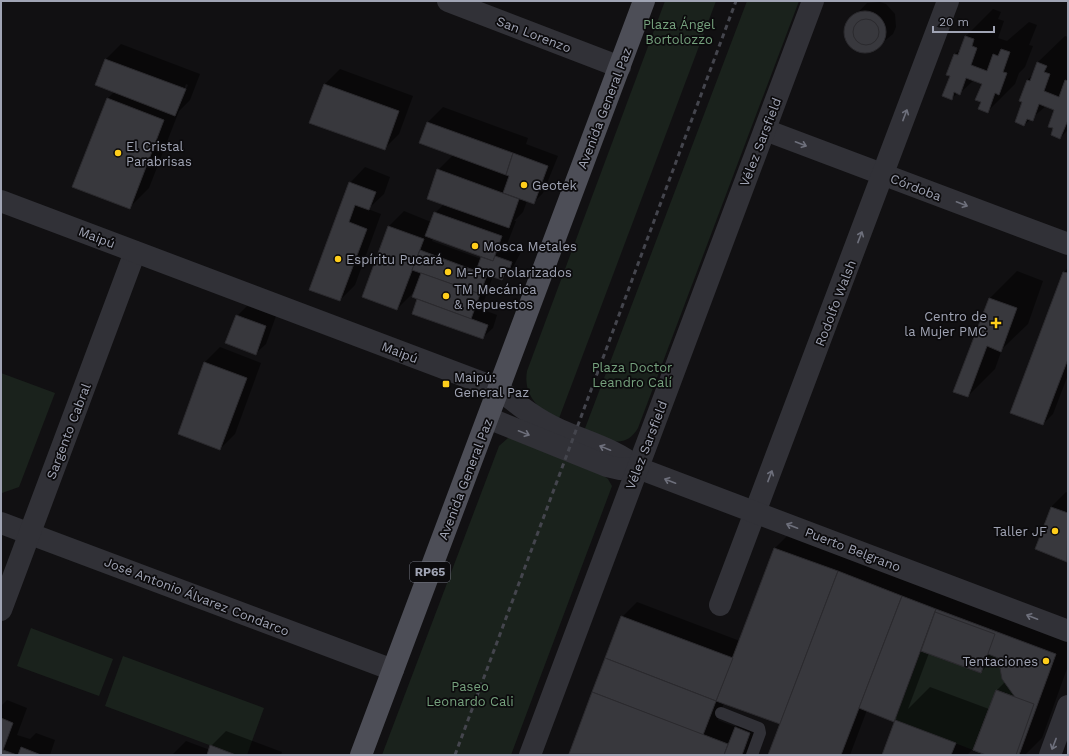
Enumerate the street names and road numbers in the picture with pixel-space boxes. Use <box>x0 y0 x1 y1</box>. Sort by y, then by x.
street label: San Lorenzo <box>494 13 573 56</box>
street label: Avenida General Paz <box>574 45 635 171</box>
street label: Vélez Sarsfield <box>737 96 784 189</box>
street label: Córdoba <box>888 171 944 204</box>
street label: Maipú <box>76 224 117 251</box>
street label: Rodolfo Walsh <box>812 258 859 348</box>
street label: Maipú <box>379 339 420 366</box>
street label: Sargento Cabral <box>43 381 94 481</box>
street label: Vélez Sarsfield <box>623 399 670 492</box>
street label: Avenida General Paz <box>435 416 496 542</box>
street label: Puerto Belgrano <box>803 524 903 575</box>
street label: José Antonio Álvarez Condarco <box>102 553 292 639</box>
road number: RP65 <box>410 562 450 582</box>

